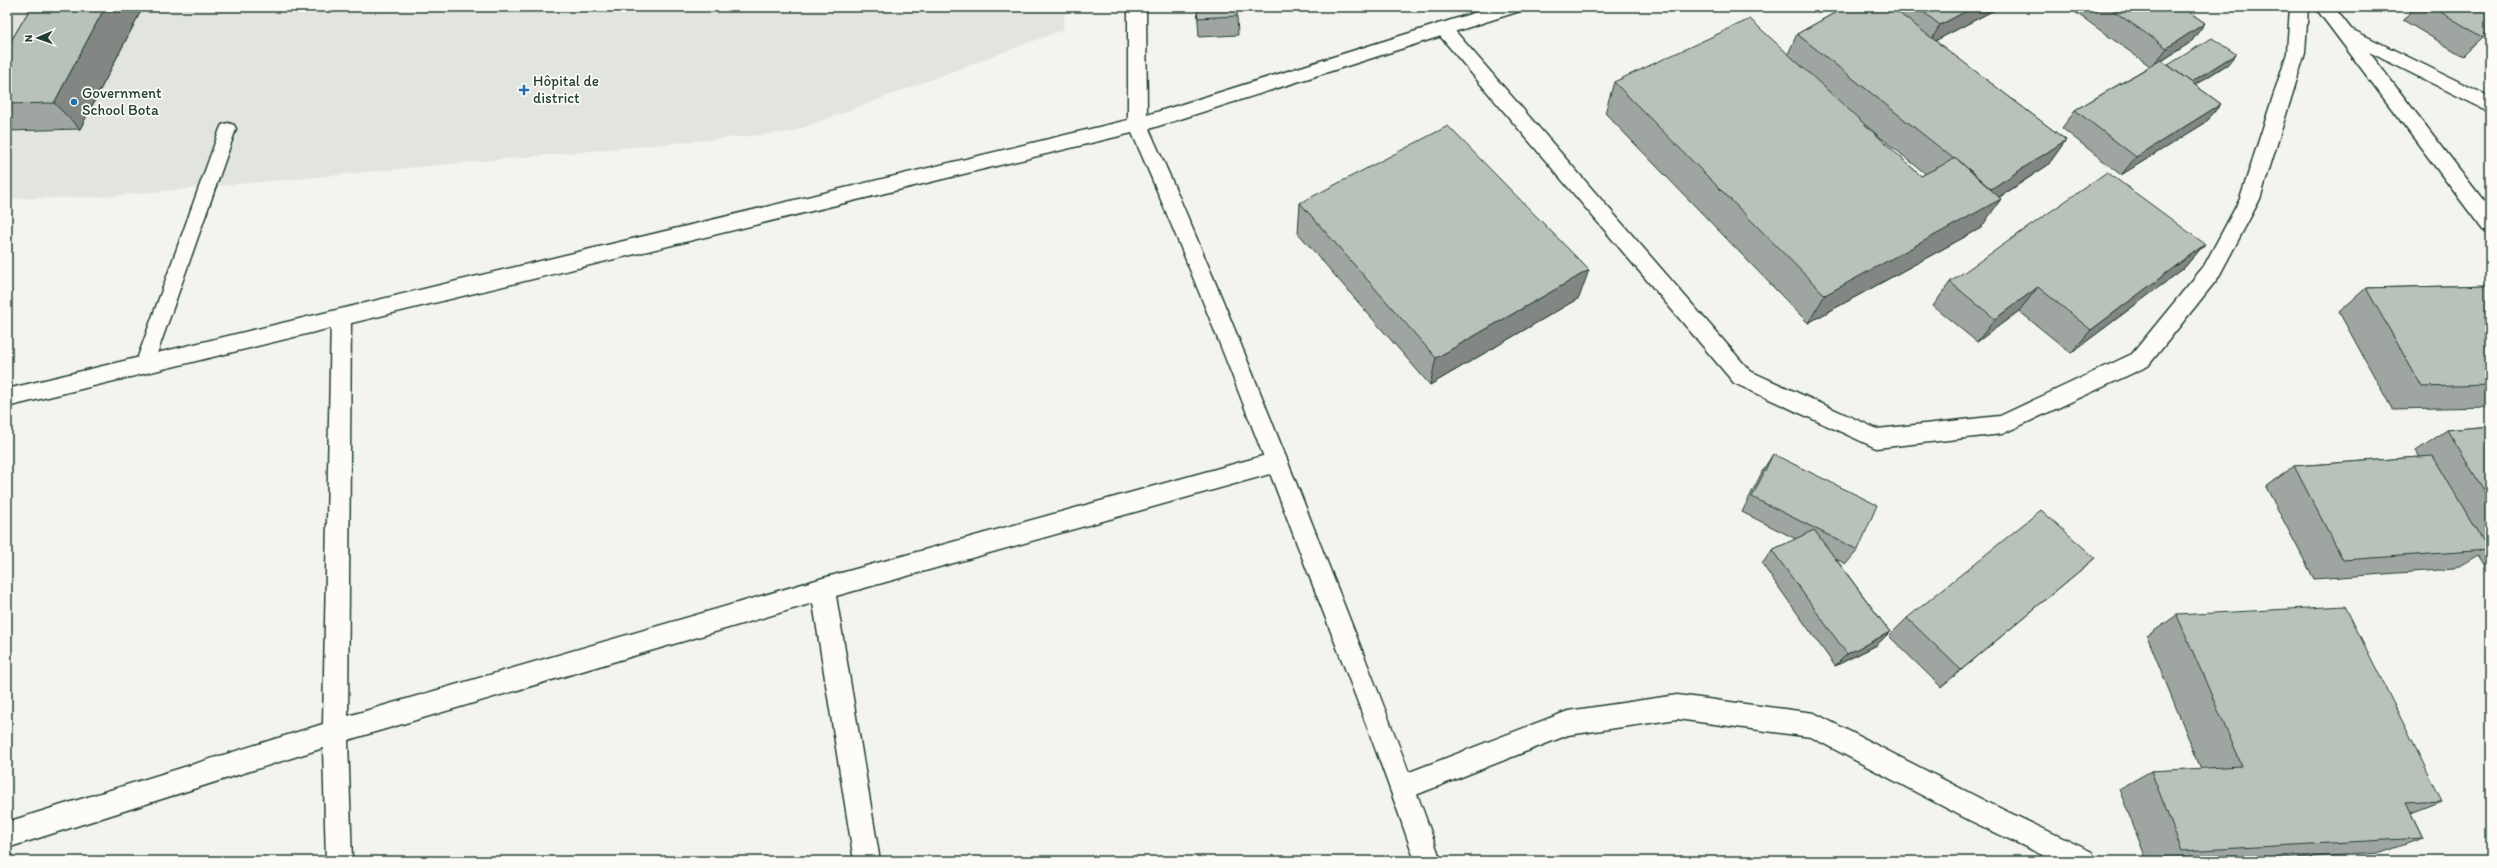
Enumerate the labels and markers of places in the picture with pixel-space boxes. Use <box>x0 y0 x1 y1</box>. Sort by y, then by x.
place label: Hôpital de district <box>533 72 599 107</box>
place label: Government School Bota <box>82 84 162 119</box>
marker: Hôpital de district <box>518 84 530 96</box>
marker: Government School Bota <box>69 97 79 107</box>

